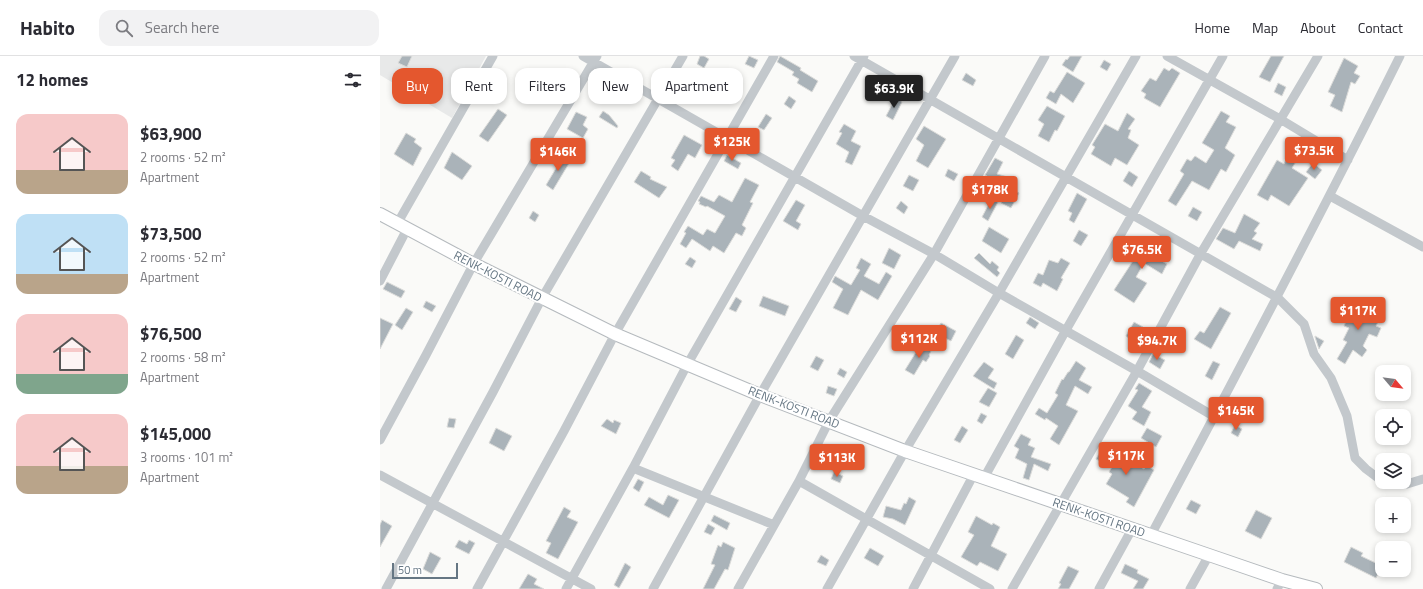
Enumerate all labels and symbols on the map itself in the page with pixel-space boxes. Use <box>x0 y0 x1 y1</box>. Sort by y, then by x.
pin: $63.9K <box>861 75 927 109</box>
pin: $125K <box>704 128 760 162</box>
pin: $73.5K <box>1281 137 1347 171</box>
pin: $146K <box>530 138 586 172</box>
pin: $178K <box>962 176 1018 210</box>
pin: $76.5K <box>1109 236 1175 270</box>
street label: RENK-KOSTI ROAD <box>451 246 546 307</box>
pin: $117K <box>1330 297 1386 331</box>
pin: $112K <box>891 325 947 359</box>
pin: $94.7K <box>1124 327 1190 361</box>
north arrow <box>1375 365 1411 401</box>
street label: RENK-KOSTI ROAD <box>745 381 843 433</box>
pin: $145K <box>1208 397 1264 431</box>
pin: $117K <box>1098 442 1154 476</box>
pin: $113K <box>809 444 865 478</box>
street label: RENK-KOSTI ROAD <box>1050 492 1148 542</box>
scale bar <box>392 561 458 580</box>

